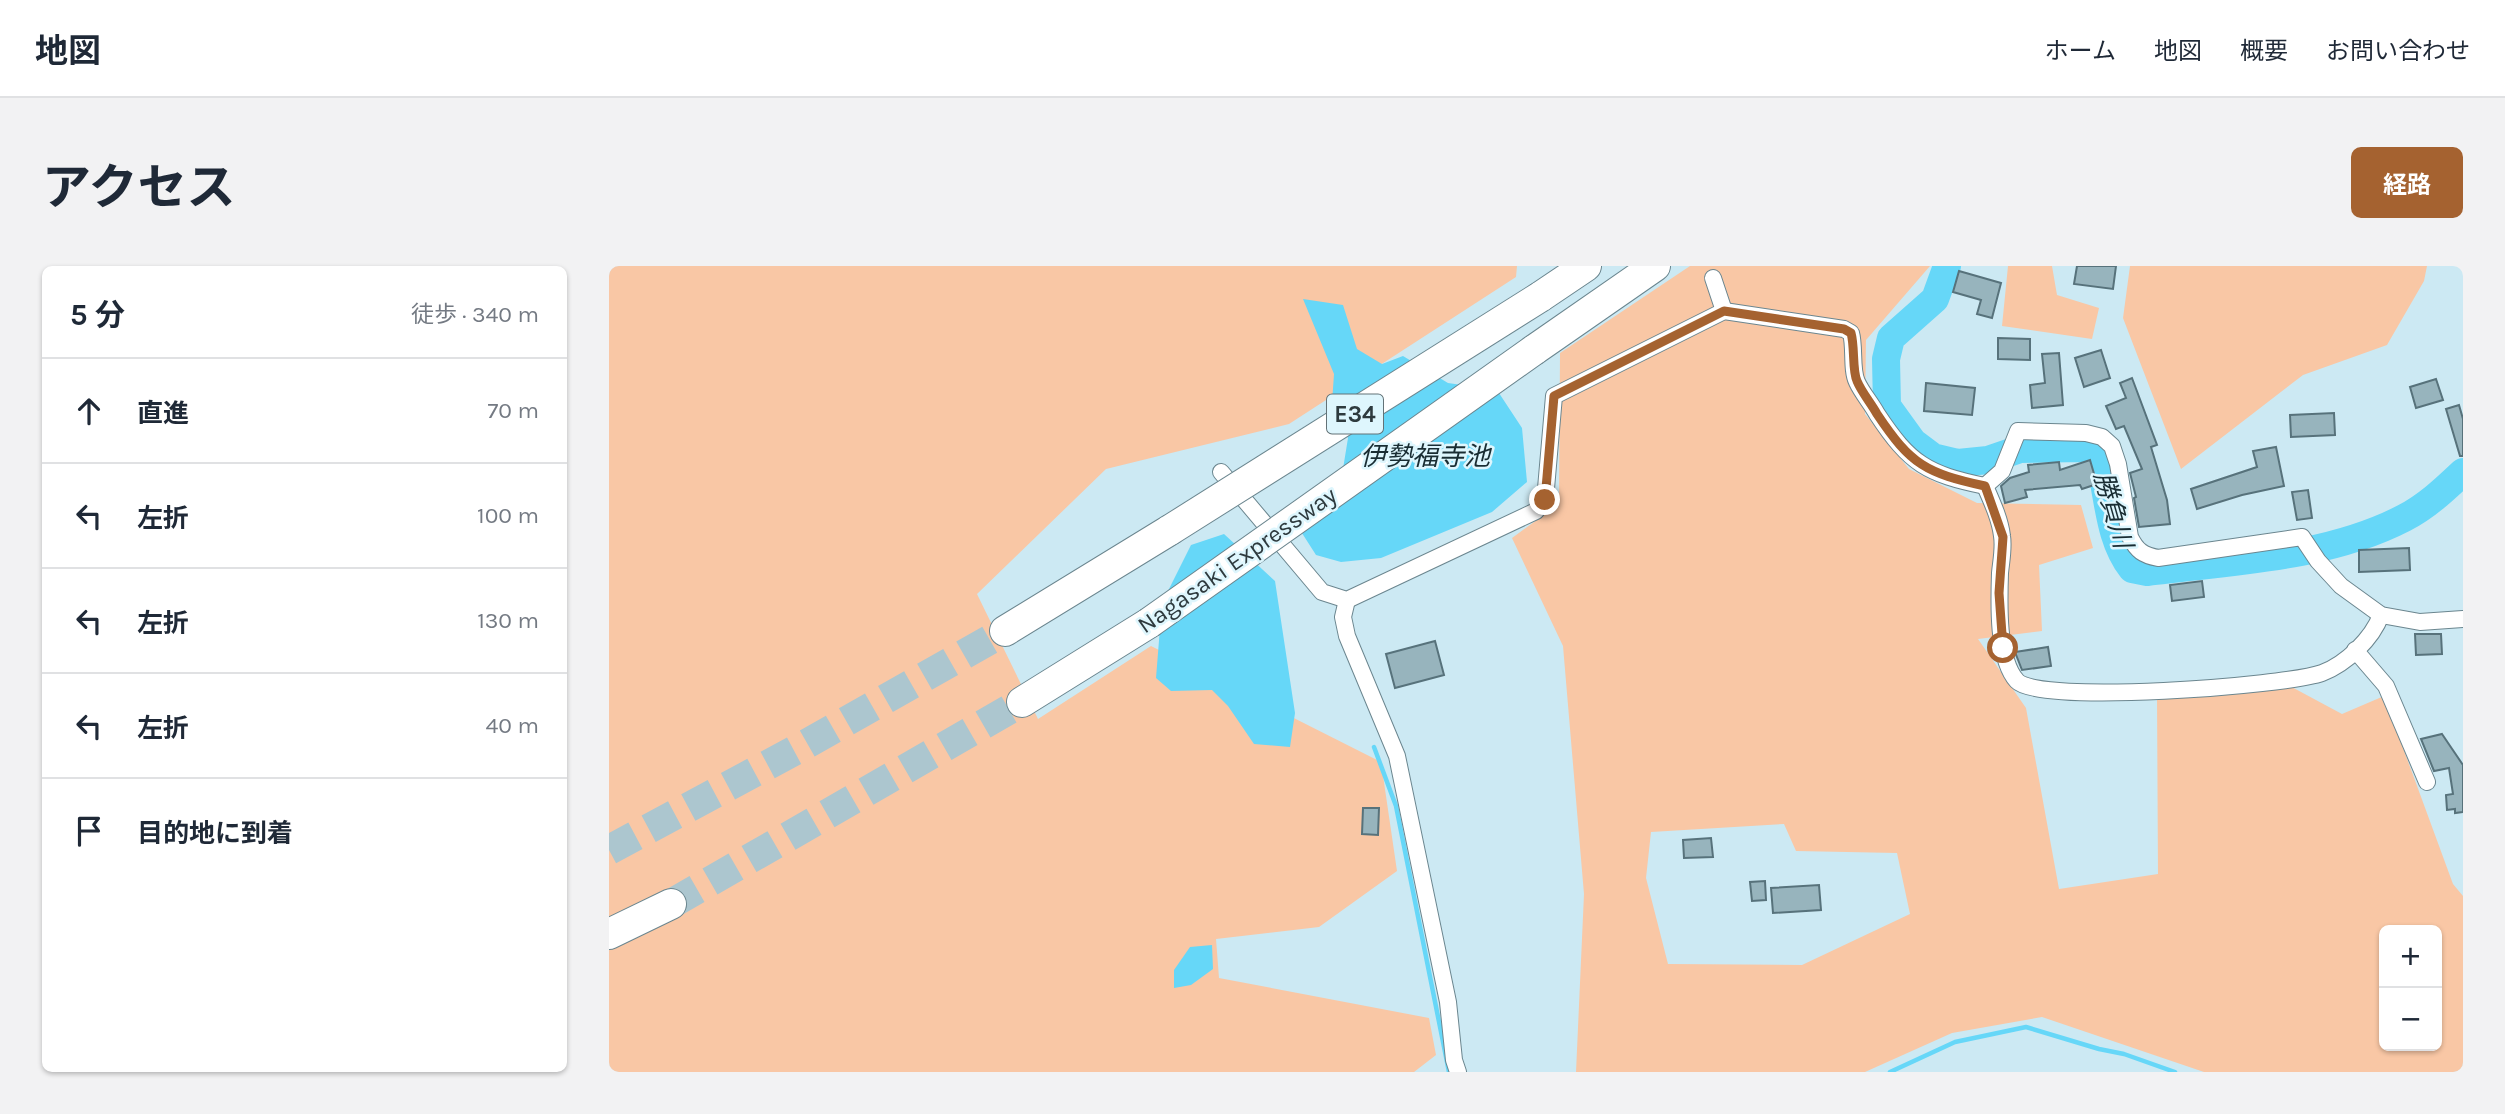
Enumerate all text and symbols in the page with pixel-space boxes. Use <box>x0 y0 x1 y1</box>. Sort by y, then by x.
text: 地図 <box>35 32 101 70</box>
text: ホーム <box>2045 37 2116 65</box>
text: 地図 <box>2154 37 2202 65</box>
text: 概要 <box>2240 37 2288 65</box>
text: お問い合わせ <box>2326 37 2470 65</box>
button: 経路 <box>2351 147 2463 218</box>
text: アクセス <box>42 159 236 216</box>
text: 5 分 <box>70 297 125 333</box>
text: 徒歩 · 340 m <box>411 301 539 328</box>
icon: ahead <box>70 392 108 430</box>
road number: E34 <box>1327 394 1383 434</box>
text: 70 m <box>488 397 539 424</box>
text: 直進 <box>137 398 189 429</box>
water label: 伊勢福寺池 <box>1360 441 1493 472</box>
water label: 勝負川 <box>2087 468 2139 555</box>
street label: Nagasaki Expressway <box>1132 481 1342 639</box>
route end <box>1529 484 1560 515</box>
icon: left <box>70 497 108 535</box>
text: 100 m <box>477 502 539 529</box>
text: 左折 <box>137 503 189 534</box>
icon: left <box>70 602 108 640</box>
text: 130 m <box>477 607 539 634</box>
text: 左折 <box>137 608 189 639</box>
route start <box>1987 632 2018 663</box>
icon: left <box>70 707 108 745</box>
text: 40 m <box>486 712 539 739</box>
text: 左折 <box>137 713 189 744</box>
icon: arrive <box>70 812 108 850</box>
text: 目的地に到着 <box>137 818 293 849</box>
map controls <box>2379 925 2442 1051</box>
button: + <box>2379 925 2442 988</box>
button: − <box>2379 988 2442 1051</box>

